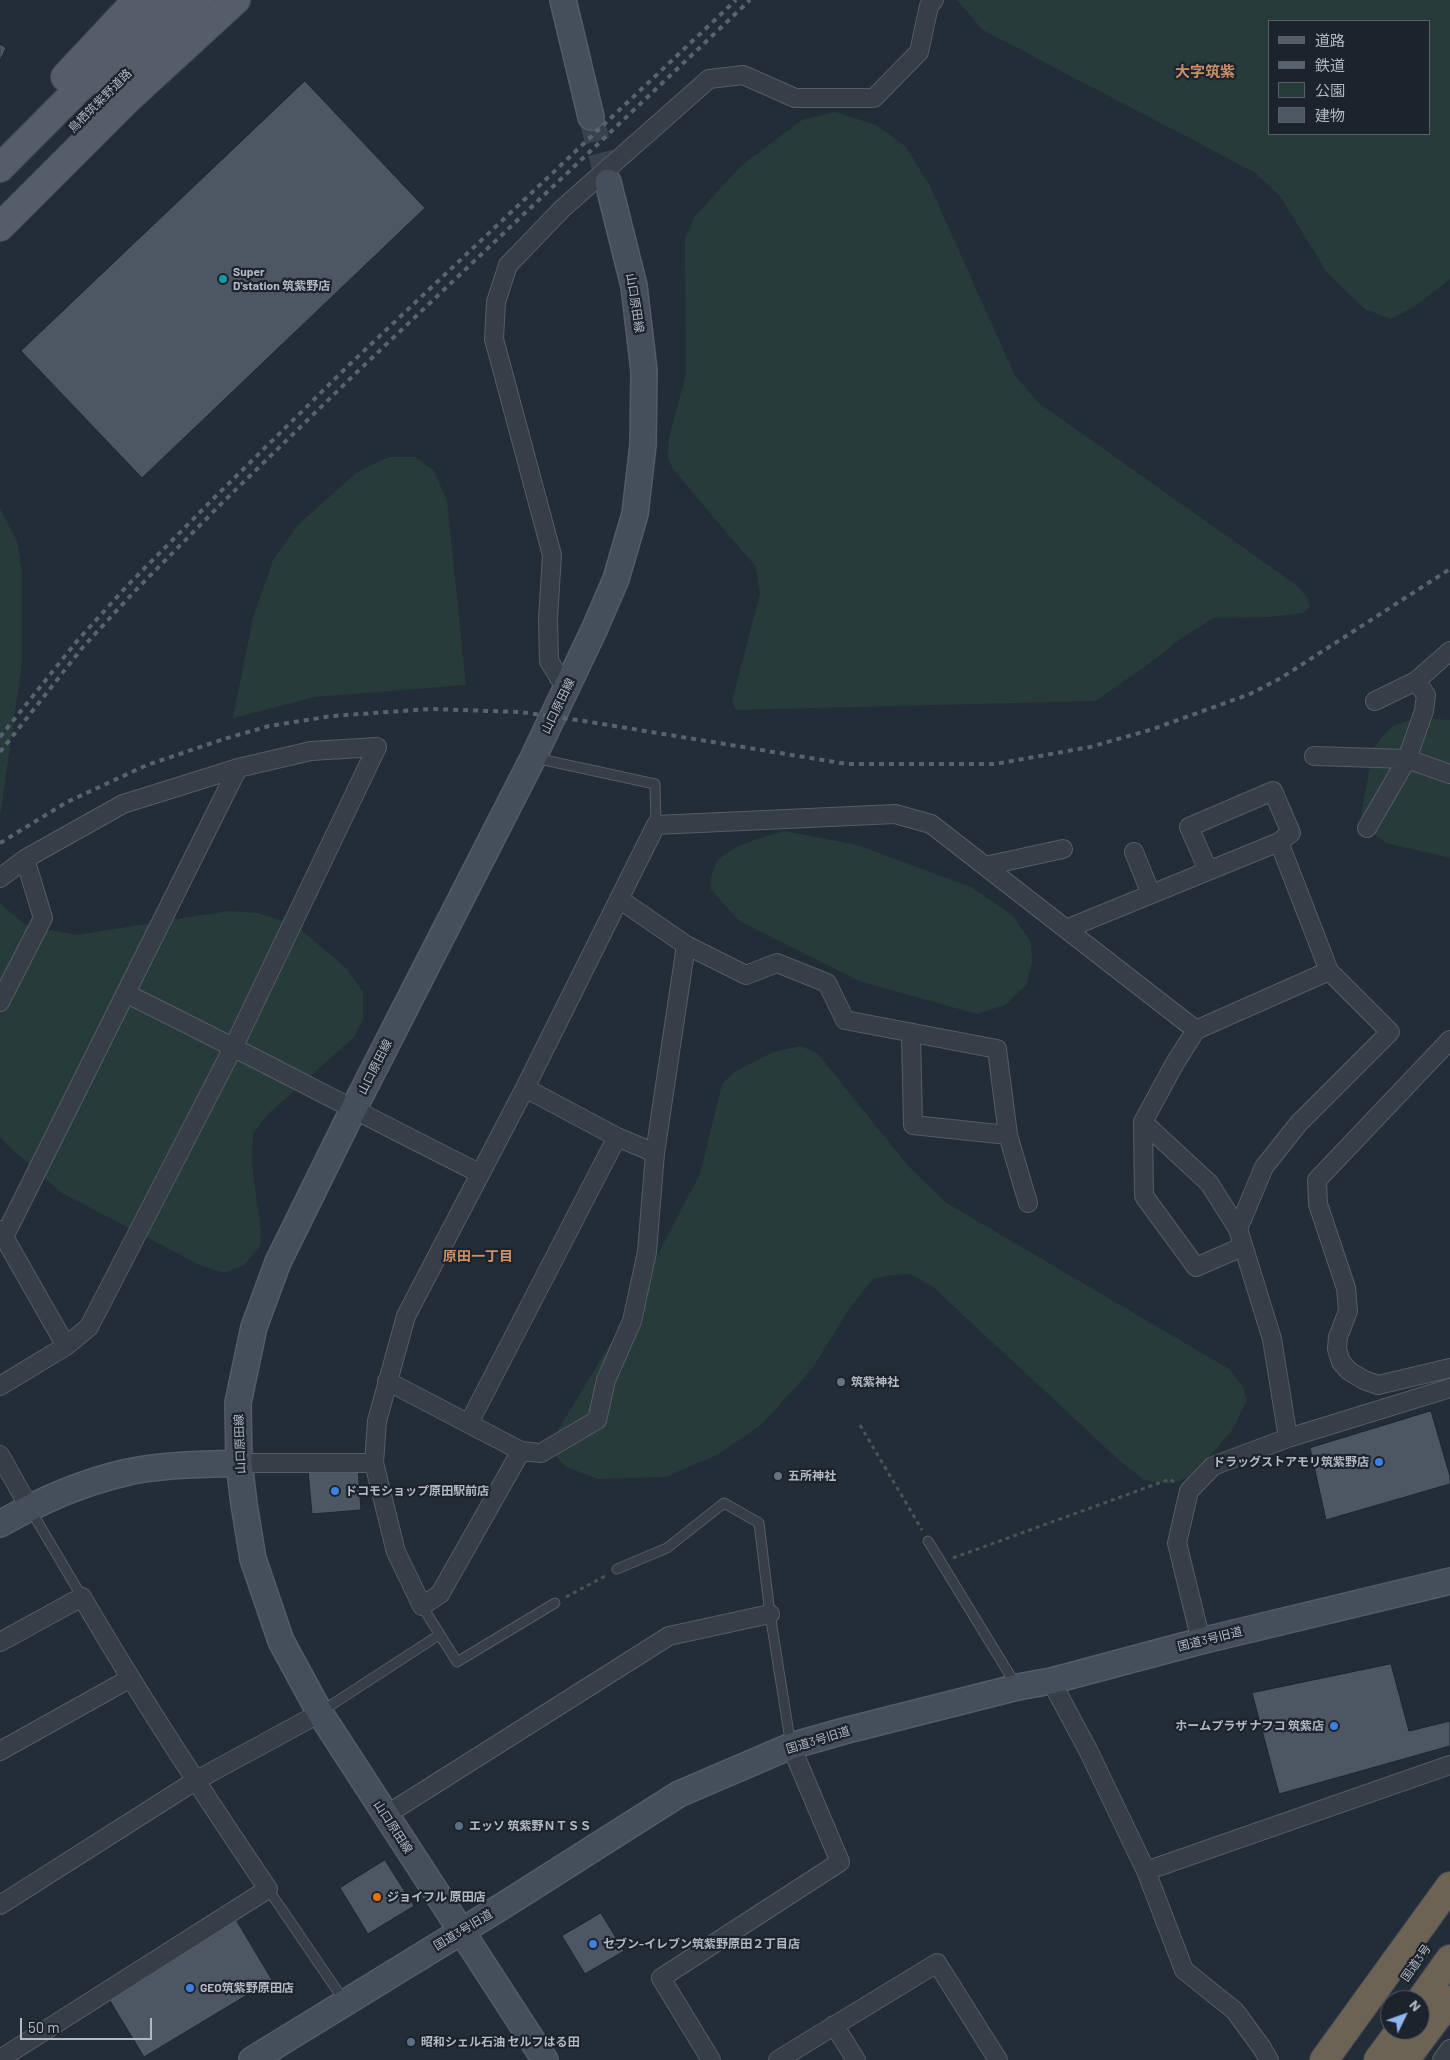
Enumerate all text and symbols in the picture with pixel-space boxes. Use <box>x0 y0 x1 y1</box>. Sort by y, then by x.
legend <box>1268 20 1430 135</box>
text: 道路 <box>1315 31 1345 49</box>
text: 鉄道 <box>1315 56 1345 74</box>
district label: 大字筑紫 <box>1175 63 1235 81</box>
street label: 鳥栖筑紫野道路 <box>65 66 135 136</box>
text: 公園 <box>1315 81 1345 99</box>
text: 建物 <box>1315 106 1345 124</box>
place label: Super D'station 筑紫野店 <box>233 265 330 293</box>
street label: 山口原田線 <box>623 272 647 334</box>
marker: Super D'station 筑紫野店 <box>217 273 229 285</box>
street label: 山口原田線 <box>538 676 578 736</box>
street label: 山口原田線 <box>355 1037 395 1097</box>
district label: 原田一丁目 <box>443 1248 513 1264</box>
place label: 筑紫神社 <box>851 1375 899 1389</box>
marker: 筑紫神社 <box>835 1376 847 1388</box>
street label: 山口原田線 <box>232 1414 248 1474</box>
place label: ドラッグストアモリ筑紫野店 <box>1213 1455 1369 1469</box>
marker: ドラッグストアモリ筑紫野店 <box>1373 1456 1385 1468</box>
place label: 五所神社 <box>788 1469 836 1483</box>
marker: 五所神社 <box>772 1470 784 1482</box>
place label: ドコモショップ原田駅前店 <box>345 1484 489 1498</box>
marker: ドコモショップ原田駅前店 <box>329 1485 341 1497</box>
street label: 国道3号旧道 <box>1176 1624 1244 1654</box>
place label: ホームプラザ ナフコ 筑紫店 <box>1175 1719 1324 1733</box>
marker: ホームプラザ ナフコ 筑紫店 <box>1328 1720 1340 1732</box>
street label: 国道3号旧道 <box>784 1723 852 1757</box>
street label: 山口原田線 <box>371 1798 415 1856</box>
place label: エッソ 筑紫野ＮＴＳＳ <box>469 1819 591 1833</box>
marker: エッソ 筑紫野ＮＴＳＳ <box>453 1820 465 1832</box>
place label: ジョイフル 原田店 <box>387 1890 485 1904</box>
marker: ジョイフル 原田店 <box>371 1891 383 1903</box>
street label: 国道3号旧道 <box>431 1907 495 1953</box>
place label: セブン-イレブン筑紫野原田２丁目店 <box>603 1937 800 1951</box>
marker: セブン-イレブン筑紫野原田２丁目店 <box>587 1938 599 1950</box>
street label: 国道3号 <box>1398 1942 1434 1984</box>
place label: GEO筑紫野原田店 <box>200 1981 294 1995</box>
marker: GEO筑紫野原田店 <box>184 1982 196 1994</box>
north arrow <box>1380 1990 1430 2040</box>
text: N <box>1406 1996 1425 2014</box>
scale bar <box>22 2008 155 2040</box>
text: 50 m <box>28 2018 60 2036</box>
place label: 昭和シェル石油 セルフはる田 <box>421 2035 579 2049</box>
marker: 昭和シェル石油 セルフはる田 <box>405 2036 417 2048</box>

